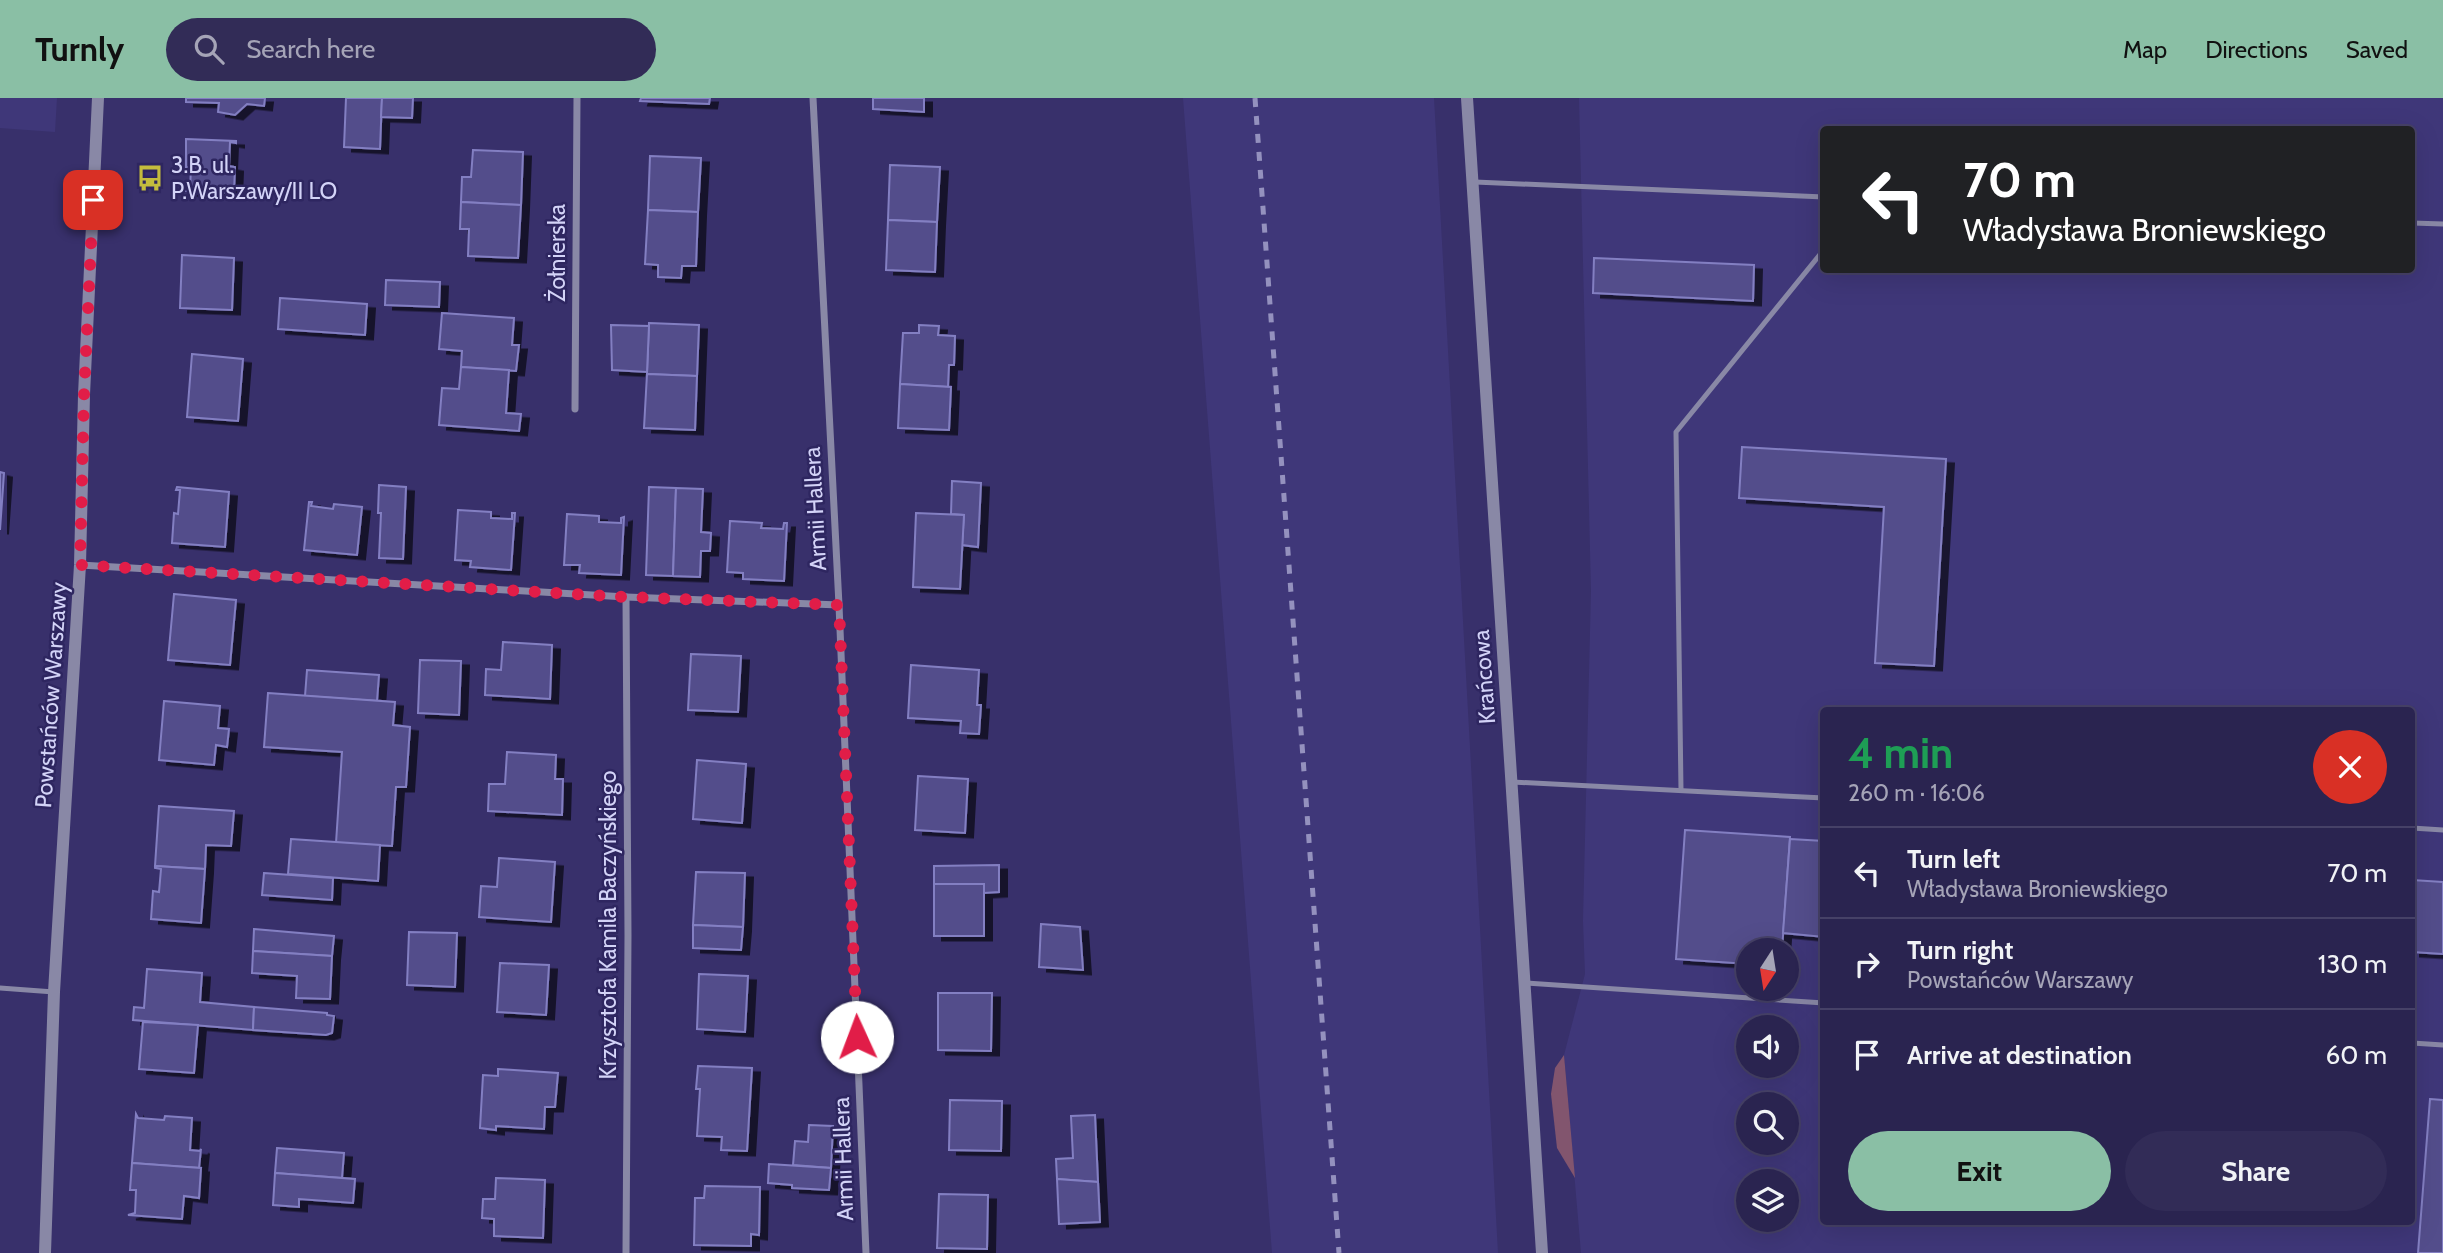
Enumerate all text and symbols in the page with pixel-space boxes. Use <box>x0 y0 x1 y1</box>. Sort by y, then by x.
search box <box>166 18 656 81</box>
text: Turnly <box>35 29 124 69</box>
icon: search <box>190 30 228 68</box>
text: Search here <box>246 33 375 65</box>
text: Map <box>2123 35 2167 64</box>
text: Directions <box>2205 35 2308 64</box>
text: Saved <box>2346 35 2408 64</box>
text: 70 m <box>1963 150 2076 209</box>
place label: 3.B. ul. P.Warszawy/II LO <box>171 151 337 205</box>
icon: left <box>1848 154 1939 245</box>
bus stop icon: 3.B. ul. P.Warszawy/II LO <box>135 163 165 193</box>
pin <box>63 170 123 230</box>
icon: arrive <box>74 181 112 219</box>
street label: Żołnierska <box>543 204 571 302</box>
text: Władysława Broniewskiego <box>1963 210 2326 249</box>
street label: Armii Hallera <box>798 446 832 572</box>
street label: Powstańców Warszawy <box>29 581 73 809</box>
street label: Krańcowa <box>1467 629 1501 725</box>
text: 4 min <box>1848 727 1953 779</box>
button: close <box>2313 730 2387 804</box>
street label: Krzysztofa Kamila Baczyńskiego <box>594 771 622 1079</box>
text: 260 m · 16:06 <box>1848 779 1985 807</box>
text: Turn left <box>1907 843 2000 875</box>
icon: left <box>1848 854 1886 892</box>
text: 70 m <box>2327 857 2387 889</box>
text: Władysława Broniewskiego <box>1907 875 2168 903</box>
text: Turn right <box>1907 934 2013 966</box>
north arrow <box>1736 938 1799 1001</box>
map controls <box>1736 938 1799 1232</box>
icon: right <box>1848 945 1886 983</box>
text: 130 m <box>2318 948 2387 980</box>
text: Powstańców Warszawy <box>1907 966 2133 994</box>
position arrow <box>820 1000 894 1074</box>
button: sound <box>1736 1015 1799 1078</box>
icon: arrive <box>1848 1036 1886 1074</box>
text: Arrive at destination <box>1907 1039 2132 1071</box>
text: 60 m <box>2325 1039 2387 1071</box>
button: search <box>1736 1092 1799 1155</box>
street label: Armii Hallera <box>827 1096 859 1222</box>
button: Exit <box>1848 1131 2111 1211</box>
button: Share <box>2125 1131 2387 1211</box>
button: layers <box>1736 1169 1799 1232</box>

